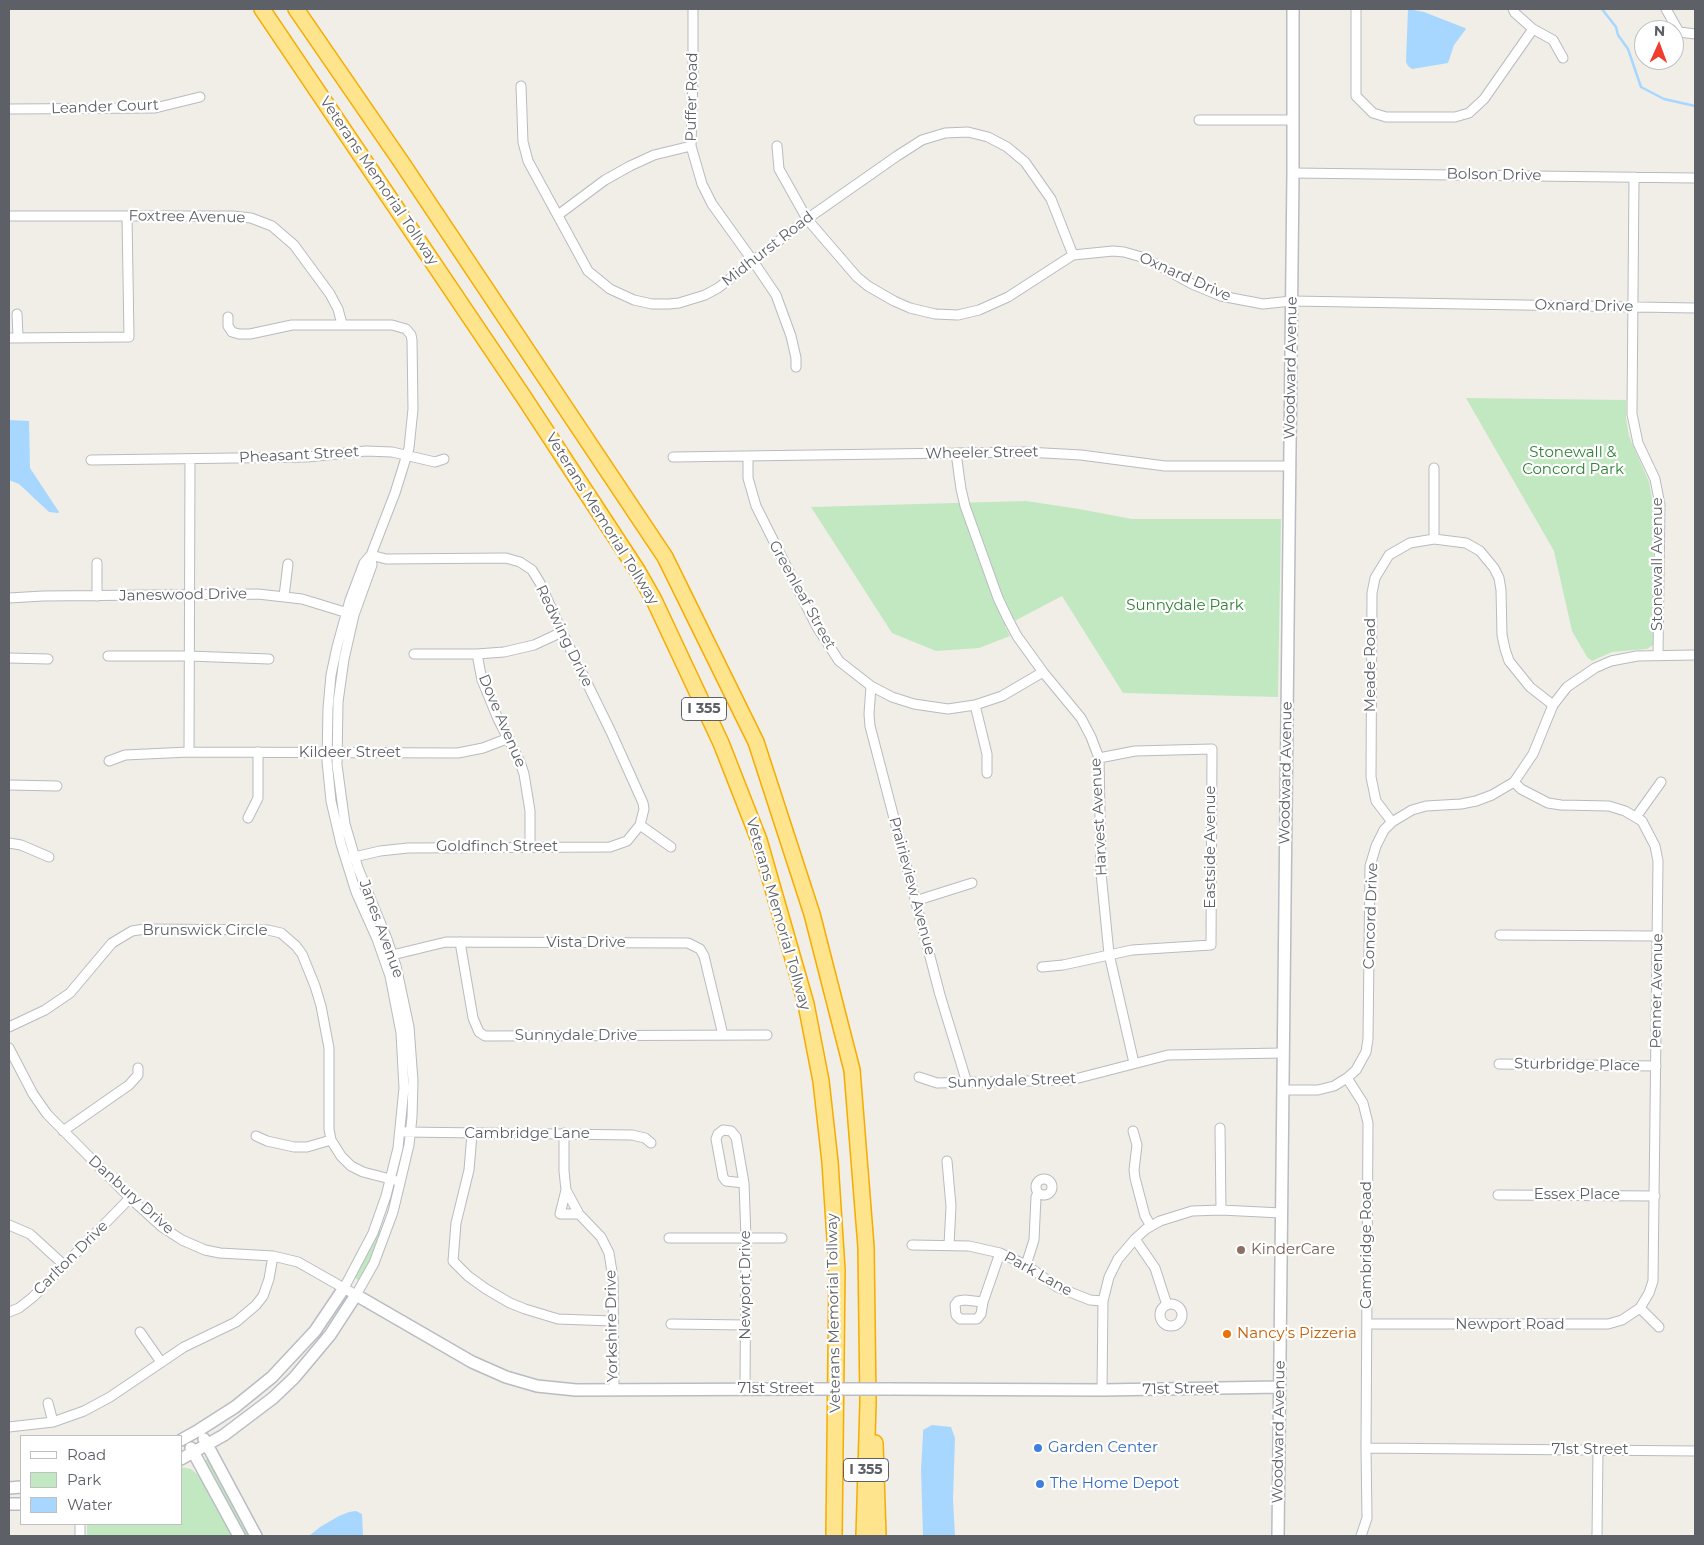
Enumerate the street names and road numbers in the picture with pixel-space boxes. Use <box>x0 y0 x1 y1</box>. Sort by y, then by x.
street label: Puffer Road <box>682 52 702 142</box>
street label: Veterans Memorial Tollway <box>316 93 442 269</box>
street label: Leander Court <box>51 96 159 118</box>
street label: Bolson Drive <box>1446 165 1542 185</box>
street label: Foxtree Avenue <box>128 207 246 227</box>
street label: Midhurst Road <box>719 208 817 290</box>
street label: Oxnard Drive <box>1136 249 1234 305</box>
street label: Woodward Avenue <box>1281 296 1301 440</box>
street label: Oxnard Drive <box>1535 296 1633 316</box>
street label: Veterans Memorial Tollway <box>542 430 662 608</box>
street label: Pheasant Street <box>238 443 360 467</box>
street label: Wheeler Street <box>925 443 1039 463</box>
street label: Stonewall Avenue <box>1649 497 1667 631</box>
street label: Greenleaf Street <box>765 537 839 653</box>
street label: Redwing Drive <box>532 582 596 690</box>
street label: Janeswood Drive <box>119 585 247 605</box>
street label: Meade Road <box>1362 618 1380 712</box>
street label: Dove Avenue <box>474 672 530 770</box>
road number: I 355 <box>682 698 726 721</box>
street label: Woodward Avenue <box>1276 701 1296 845</box>
street label: Kildeer Street <box>299 744 401 762</box>
street label: Harvest Avenue <box>1087 758 1111 876</box>
street label: Eastside Avenue <box>1202 785 1220 909</box>
street label: Prairieview Avenue <box>885 815 939 957</box>
street label: Veterans Memorial Tollway <box>742 816 814 1012</box>
street label: Goldfinch Street <box>436 838 558 856</box>
street label: Concord Drive <box>1360 862 1382 970</box>
street label: Janes Avenue <box>355 877 407 981</box>
street label: Brunswick Circle <box>142 922 268 940</box>
street label: Penner Avenue <box>1647 933 1667 1049</box>
street label: Vista Drive <box>546 934 626 952</box>
street label: Sunnydale Drive <box>515 1027 637 1045</box>
street label: Sturbridge Place <box>1514 1055 1640 1075</box>
street label: Sunnydale Street <box>947 1070 1077 1092</box>
street label: Cambridge Lane <box>464 1125 590 1143</box>
street label: Danbury Drive <box>85 1152 177 1238</box>
street label: Cambridge Road <box>1358 1181 1376 1309</box>
street label: Essex Place <box>1534 1186 1620 1204</box>
street label: Veterans Memorial Tollway <box>823 1213 845 1413</box>
street label: Carlton Drive <box>30 1217 112 1299</box>
street label: Newport Drive <box>737 1230 755 1340</box>
street label: Park Lane <box>1001 1248 1075 1300</box>
street label: Yorkshire Drive <box>602 1270 622 1382</box>
street label: Newport Road <box>1455 1316 1565 1334</box>
street label: Woodward Avenue <box>1269 1360 1289 1504</box>
street label: 71st Street <box>1142 1379 1220 1399</box>
street label: 71st Street <box>737 1380 815 1398</box>
street label: 71st Street <box>1551 1441 1629 1459</box>
road number: I 355 <box>844 1458 888 1482</box>

